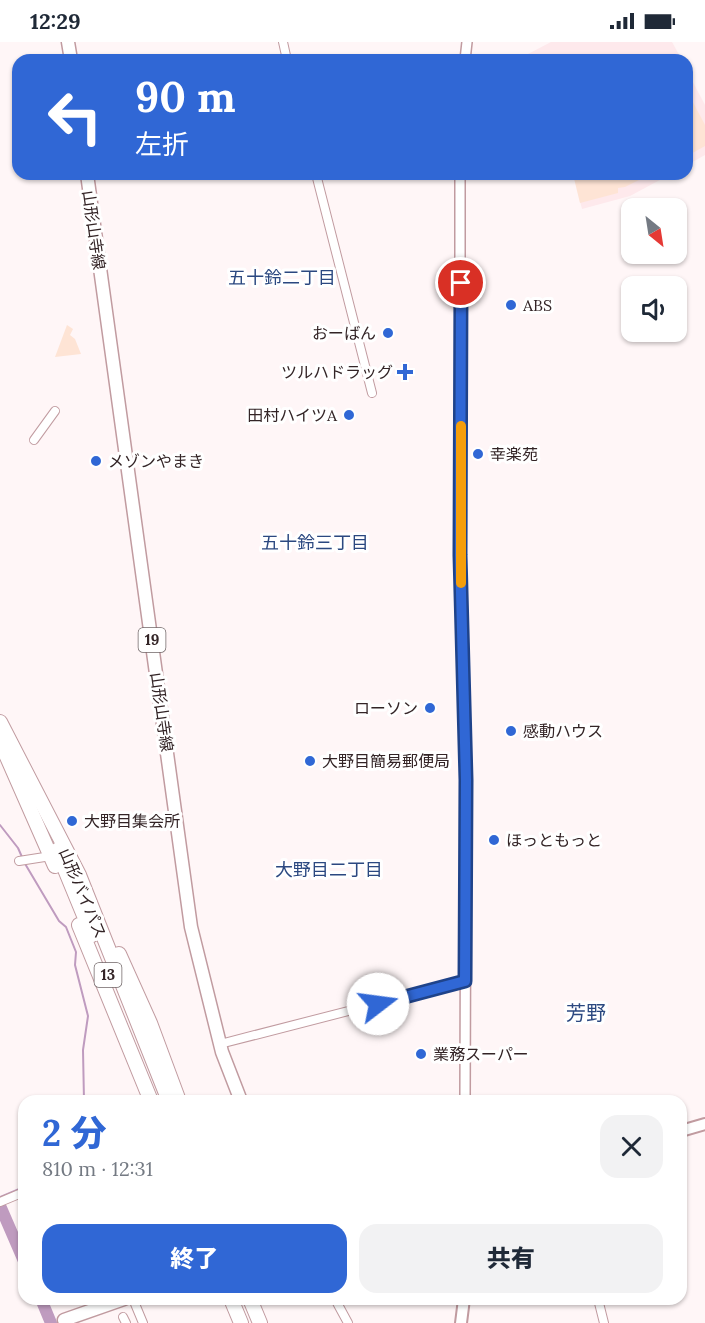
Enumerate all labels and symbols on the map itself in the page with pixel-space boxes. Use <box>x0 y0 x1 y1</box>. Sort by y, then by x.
street label: 山形山寺線 <box>79 189 109 271</box>
north arrow <box>621 198 687 264</box>
pin <box>435 257 486 308</box>
district label: 五十鈴二丁目 <box>228 266 336 289</box>
place label: ABS <box>522 295 552 315</box>
marker: ABS <box>504 298 518 312</box>
place label: おーばん <box>312 323 376 343</box>
marker: おーばん <box>381 326 395 340</box>
place label: ツルハドラッグ <box>281 362 393 382</box>
marker: ツルハドラッグ <box>398 365 412 379</box>
place label: 田村ハイツA <box>247 405 338 425</box>
marker: 田村ハイツA <box>342 408 356 422</box>
place label: 幸楽苑 <box>490 444 538 464</box>
marker: 幸楽苑 <box>471 447 485 461</box>
place label: メゾンやまき <box>108 451 204 471</box>
marker: メゾンやまき <box>89 454 103 468</box>
district label: 五十鈴三丁目 <box>261 531 369 554</box>
road number: 19 <box>138 628 166 652</box>
street label: 山形山寺線 <box>147 671 177 753</box>
place label: ローソン <box>354 698 418 718</box>
marker: ローソン <box>423 701 437 715</box>
place label: 感動ハウス <box>523 721 603 741</box>
marker: 感動ハウス <box>504 724 518 738</box>
place label: 大野目簡易郵便局 <box>322 751 450 771</box>
marker: 大野目簡易郵便局 <box>303 754 317 768</box>
place label: 大野目集会所 <box>84 811 180 831</box>
marker: 大野目集会所 <box>65 814 79 828</box>
place label: ほっともっと <box>506 830 602 850</box>
marker: ほっともっと <box>487 833 501 847</box>
street label: 山形バイパス <box>55 845 111 941</box>
district label: 大野目二丁目 <box>275 858 383 881</box>
road number: 13 <box>94 963 122 987</box>
position arrow <box>346 972 410 1036</box>
district label: 芳野 <box>566 1000 606 1025</box>
place label: 業務スーパー <box>433 1044 529 1064</box>
marker: 業務スーパー <box>414 1047 428 1061</box>

